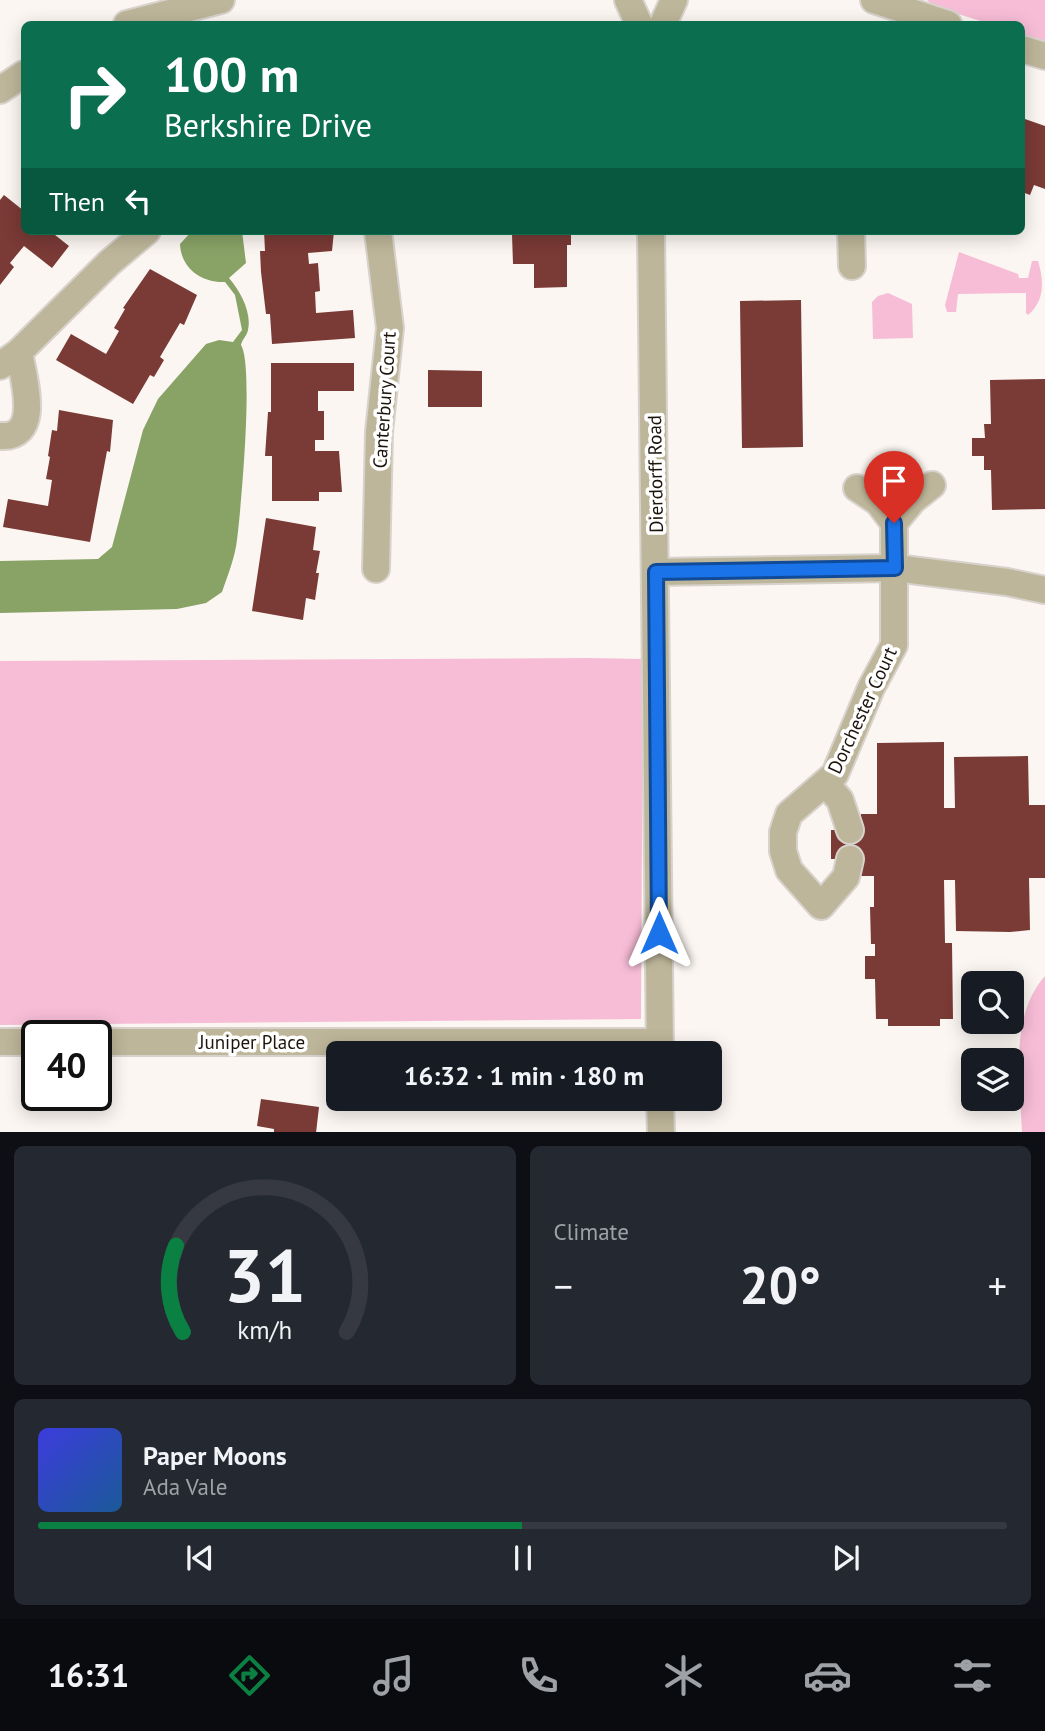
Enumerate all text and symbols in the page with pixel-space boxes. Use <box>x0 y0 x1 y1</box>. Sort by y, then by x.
text: 100 m <box>164 42 299 106</box>
icon: right <box>49 49 140 140</box>
text: Berkshire Drive <box>164 104 372 146</box>
icon: left <box>119 182 157 220</box>
text: Then <box>49 185 105 218</box>
street label: Canterbury Court <box>367 330 401 469</box>
street label: Dierdorff Road <box>642 415 668 533</box>
pin <box>864 451 924 523</box>
icon: arrive <box>875 462 913 500</box>
street label: Dorchester Court <box>822 642 902 777</box>
position arrow <box>622 896 696 970</box>
map controls <box>961 971 1024 1111</box>
button: search <box>961 971 1024 1034</box>
speed limit sign: 40 <box>21 1020 112 1111</box>
street label: Juniper Place <box>198 1030 305 1054</box>
button: layers <box>961 1048 1024 1111</box>
text: 16:32 · 1 min · 180 m <box>404 1059 644 1092</box>
text: Climate <box>554 1217 629 1246</box>
text: 31 <box>223 1228 306 1322</box>
text: 20° <box>739 1251 821 1318</box>
text: − <box>554 1261 573 1310</box>
text: + <box>988 1261 1007 1310</box>
text: km/h <box>237 1313 292 1345</box>
text: Paper Moons <box>143 1439 287 1472</box>
text: Ada Vale <box>143 1472 227 1501</box>
icon: previous <box>181 1539 219 1577</box>
icon: pause <box>504 1539 542 1577</box>
icon: next <box>827 1539 865 1577</box>
icon: directions <box>225 1651 274 1700</box>
icon: music <box>369 1651 418 1700</box>
icon: phone <box>514 1651 563 1700</box>
icon: climate <box>659 1651 708 1700</box>
icon: car <box>803 1651 852 1700</box>
icon: filters <box>948 1651 997 1700</box>
text: 16:31 <box>48 1654 129 1696</box>

